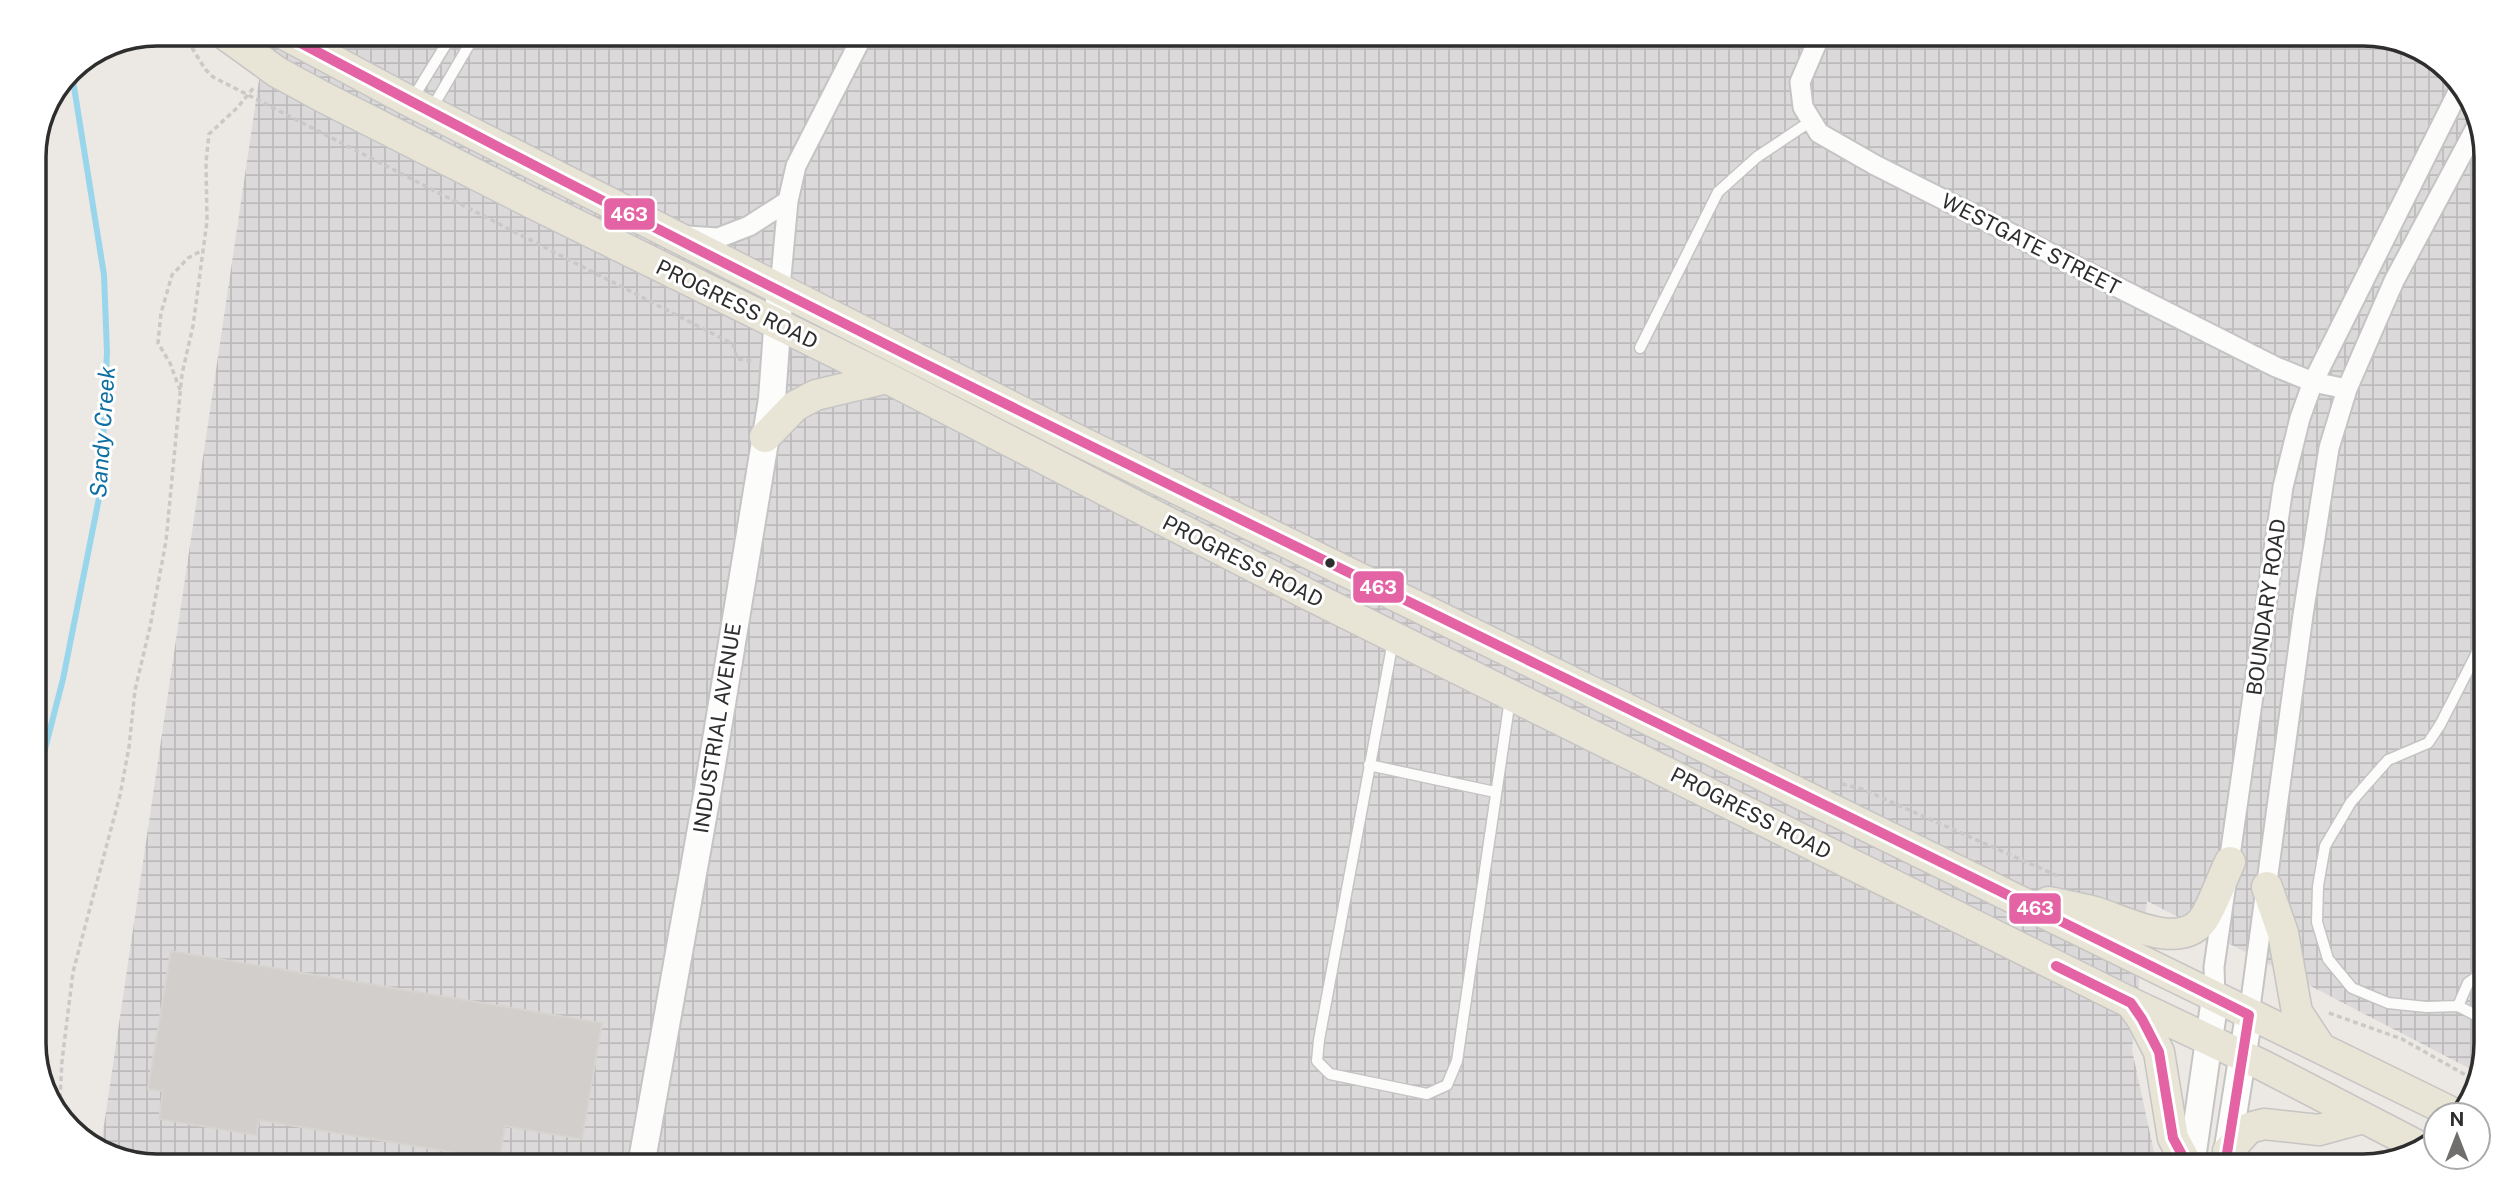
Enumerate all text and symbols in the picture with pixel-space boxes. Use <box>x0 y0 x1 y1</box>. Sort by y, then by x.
street label: WESTGATE STREET <box>1937 188 2125 300</box>
line badge: 463 <box>603 197 656 231</box>
text: 463 <box>610 203 648 225</box>
street label: PROGRESS ROAD <box>652 254 822 354</box>
water label: Sandy Creek <box>84 365 120 499</box>
street label: PROGRESS ROAD <box>1158 510 1328 612</box>
street label: BOUNDARY ROAD <box>2241 517 2291 697</box>
unlabelled marker <box>1323 556 1337 570</box>
line badge: 463 <box>1352 570 1405 604</box>
text: 463 <box>1359 576 1397 598</box>
street label: INDUSTRIAL AVENUE <box>688 621 746 835</box>
street label: PROGRESS ROAD <box>1666 762 1836 864</box>
line badge: 463 <box>2008 892 2062 925</box>
text: 463 <box>2016 897 2054 919</box>
north arrow <box>2422 1101 2492 1171</box>
text: N <box>2450 1108 2464 1130</box>

